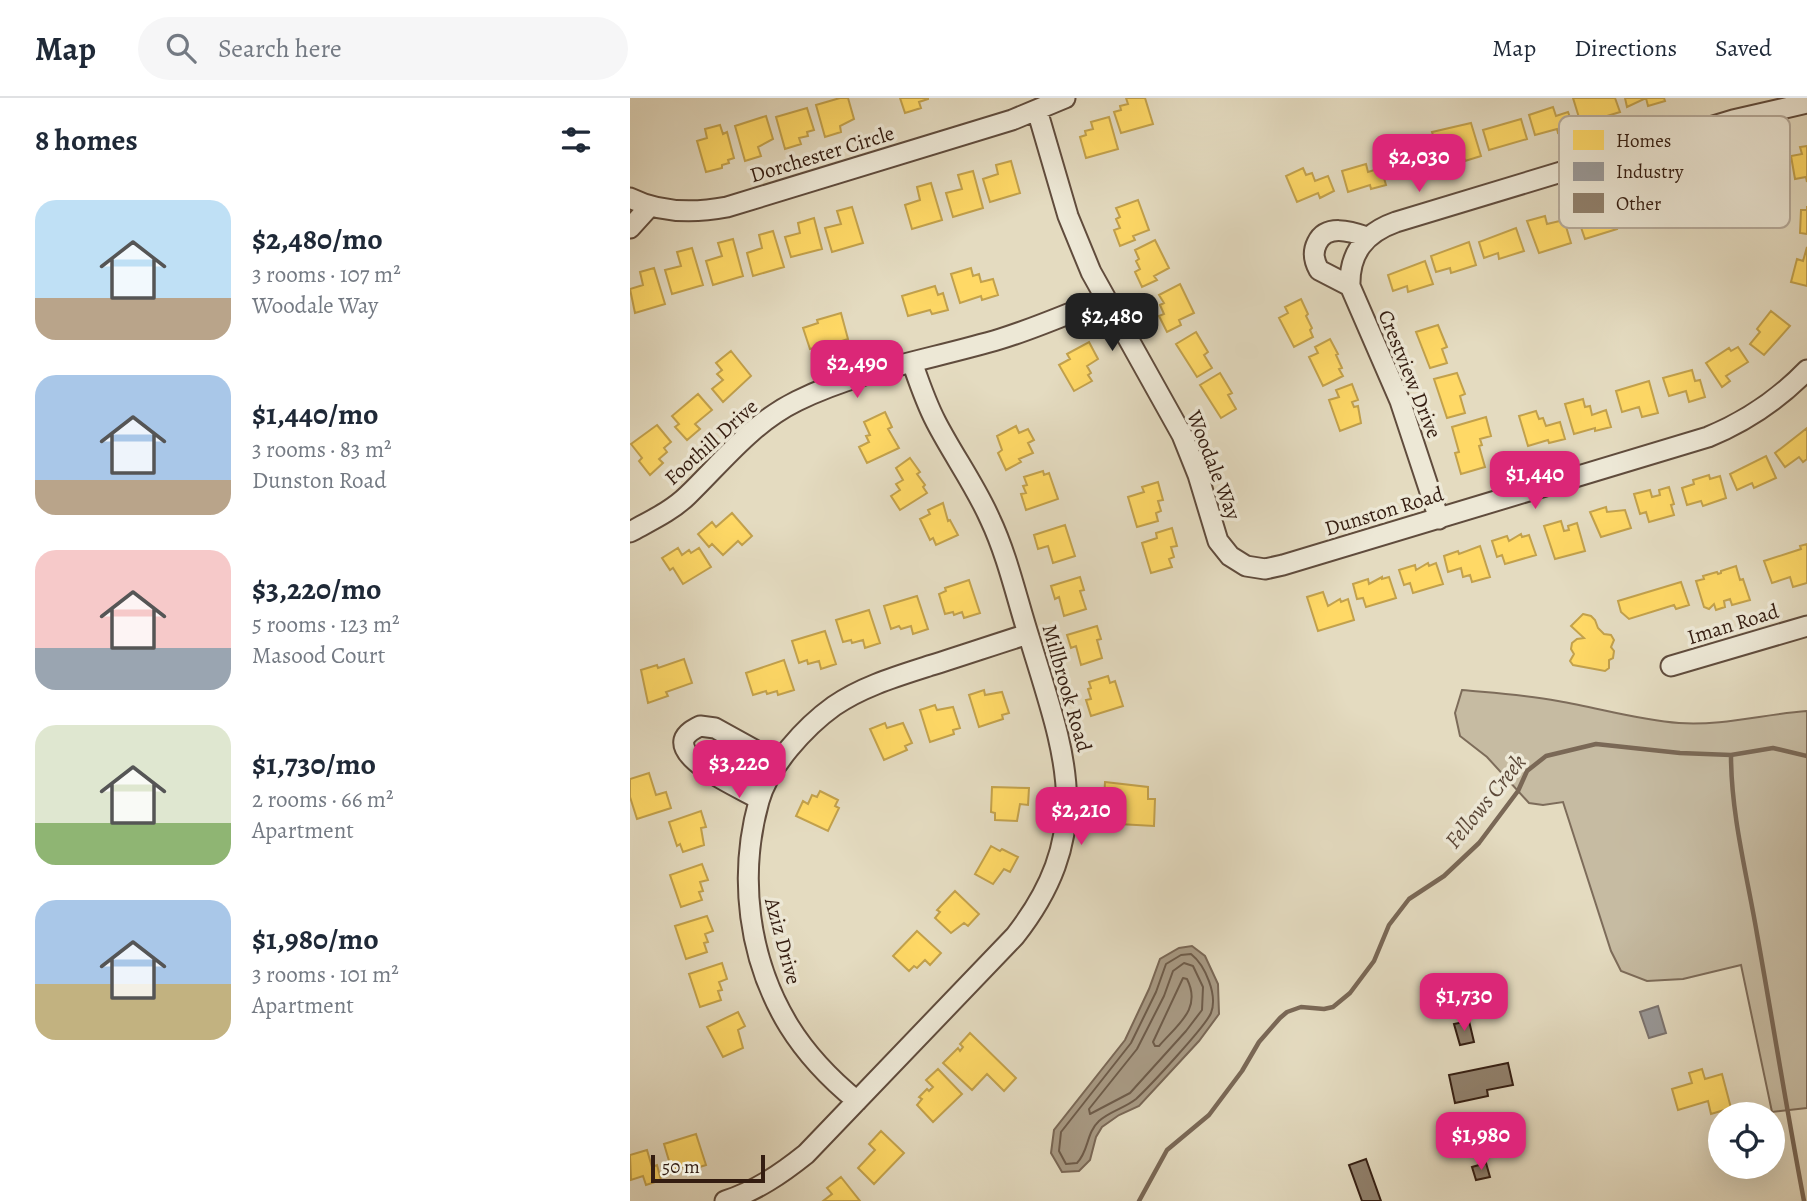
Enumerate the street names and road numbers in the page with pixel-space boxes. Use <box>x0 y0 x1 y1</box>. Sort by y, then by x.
street label: Dorchester Circle <box>746 119 898 189</box>
street label: Crestview Drive <box>1372 306 1448 442</box>
street label: Foothill Drive <box>658 393 764 491</box>
street label: Woodale Way <box>1180 405 1248 524</box>
street label: Dunston Road <box>1321 479 1448 542</box>
street label: Iman Road <box>1684 597 1783 651</box>
street label: Millbrook Road <box>1035 621 1099 756</box>
street label: Aziz Drive <box>758 894 808 988</box>

